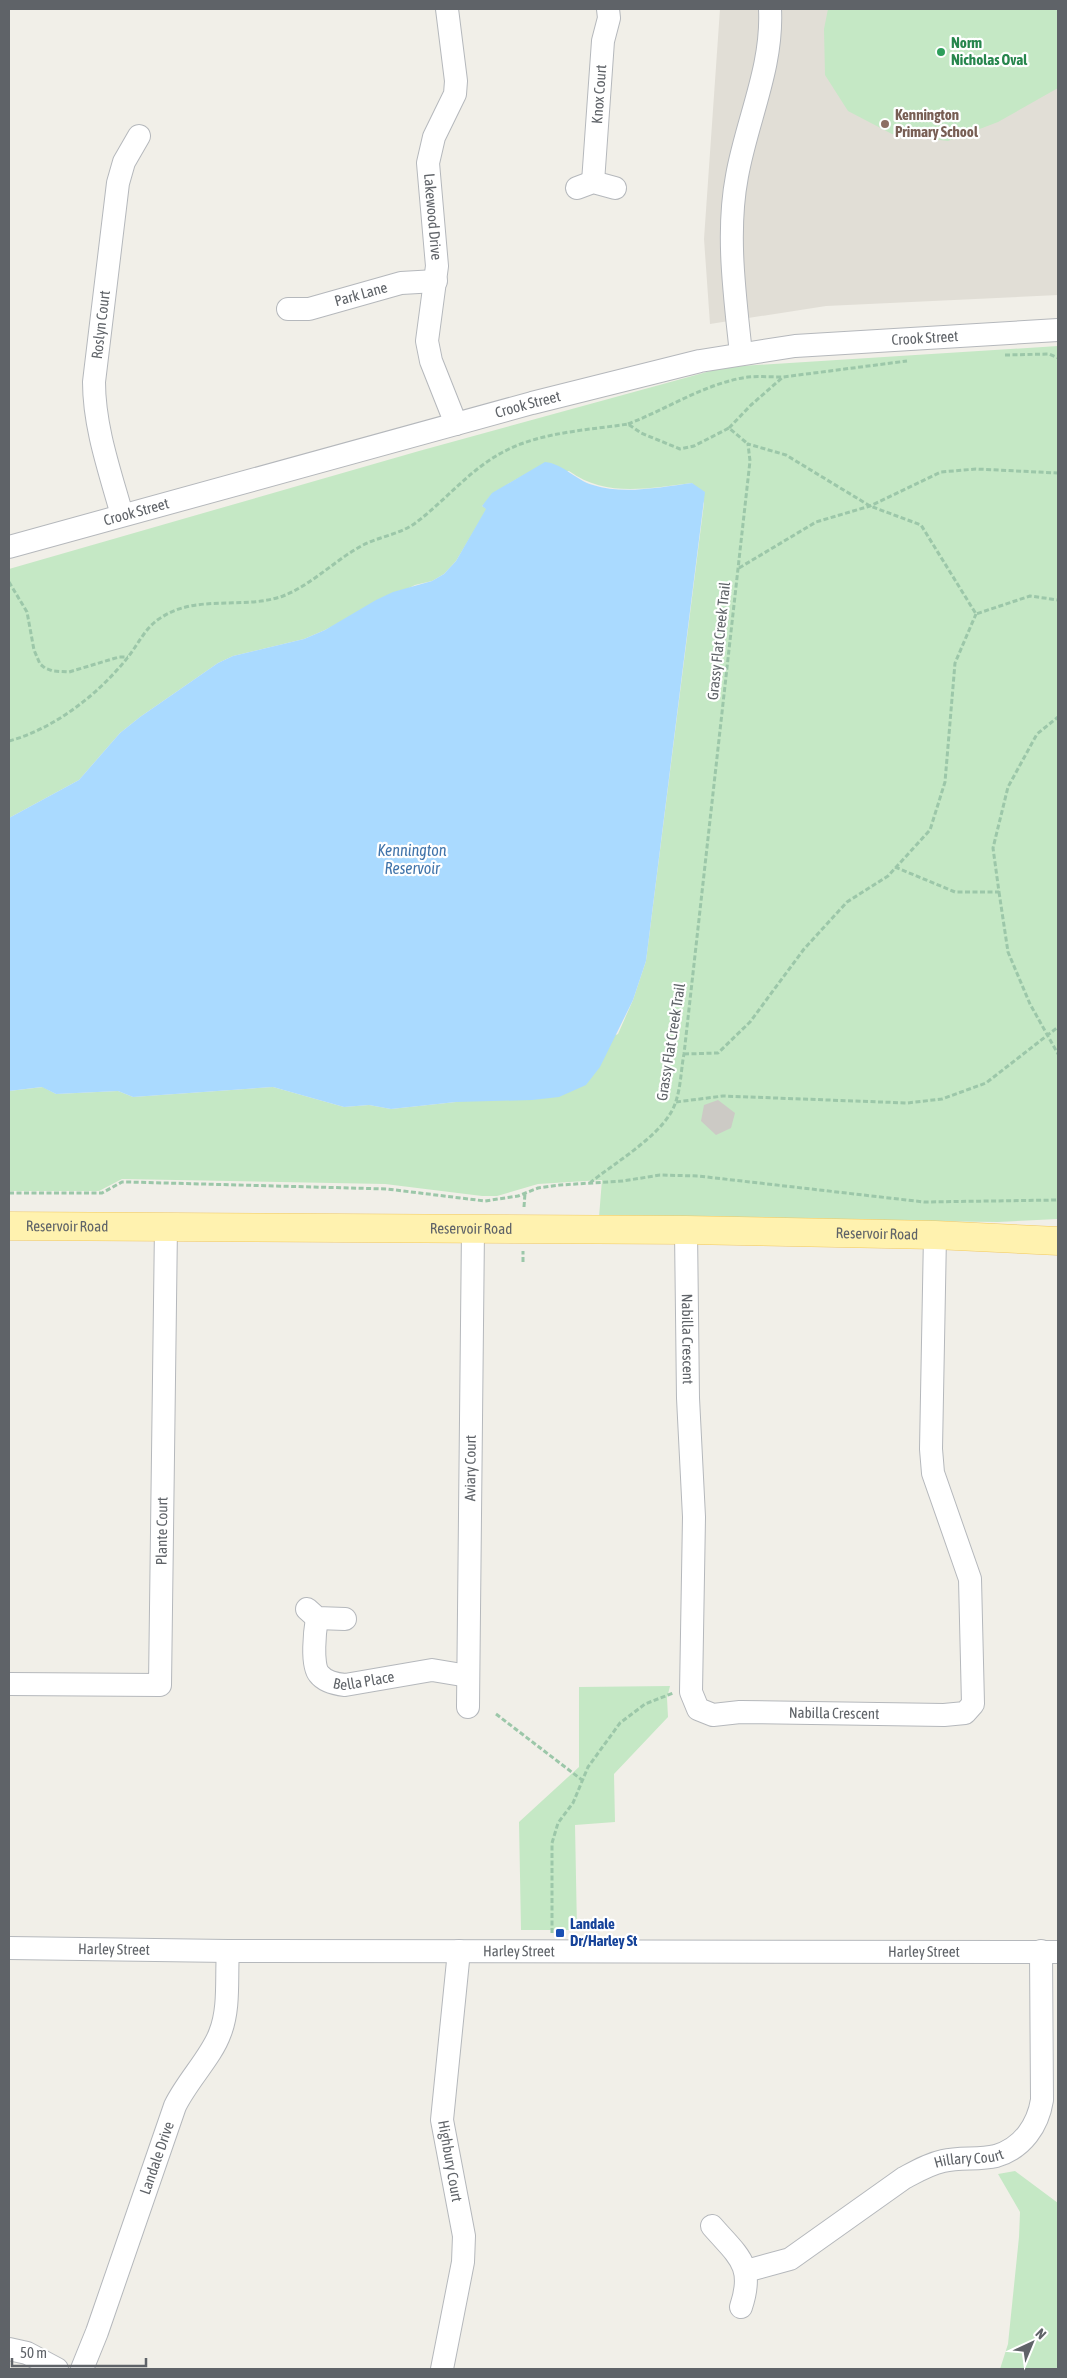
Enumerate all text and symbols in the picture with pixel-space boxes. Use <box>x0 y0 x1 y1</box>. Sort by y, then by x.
place label: Norm Nicholas Oval <box>951 34 1028 68</box>
marker: Norm Nicholas Oval <box>935 46 947 58</box>
street label: Knox Court <box>588 64 609 124</box>
place label: Kennington Primary School <box>895 106 979 140</box>
marker: Kennington Primary School <box>879 118 891 130</box>
street label: Lakewood Drive <box>421 173 445 261</box>
street label: Park Lane <box>333 278 389 309</box>
street label: Roslyn Court <box>88 290 113 360</box>
street label: Crook Street <box>891 327 959 348</box>
street label: Crook Street <box>493 387 562 421</box>
street label: Crook Street <box>102 494 171 529</box>
street label: Grassy Flat Creek Trail <box>704 581 733 701</box>
water label: Kennington Reservoir <box>377 841 447 877</box>
street label: Grassy Flat Creek Trail <box>653 982 688 1102</box>
street label: Reservoir Road <box>26 1217 108 1235</box>
street label: Reservoir Road <box>430 1219 512 1237</box>
street label: Reservoir Road <box>835 1224 918 1243</box>
street label: Nabilla Crescent <box>679 1294 697 1384</box>
street label: Aviary Court <box>461 1435 479 1501</box>
street label: Plante Court <box>153 1497 170 1565</box>
street label: Bella Place <box>332 1668 396 1693</box>
street label: Nabilla Crescent <box>789 1704 880 1722</box>
place label: Landale Dr/Harley St <box>570 1915 638 1949</box>
marker: Landale Dr/Harley St <box>554 1927 566 1939</box>
street label: Harley Street <box>78 1940 150 1958</box>
street label: Harley Street <box>483 1942 555 1959</box>
street label: Harley Street <box>888 1943 960 1960</box>
street label: Landale Drive <box>136 2119 177 2197</box>
street label: Highbury Court <box>435 2119 466 2203</box>
street label: Hillary Court <box>932 2145 1006 2171</box>
north arrow <box>1007 2318 1057 2368</box>
text: N <box>1033 2325 1050 2342</box>
scale bar <box>12 2336 146 2368</box>
text: 50 m <box>20 2344 47 2361</box>

